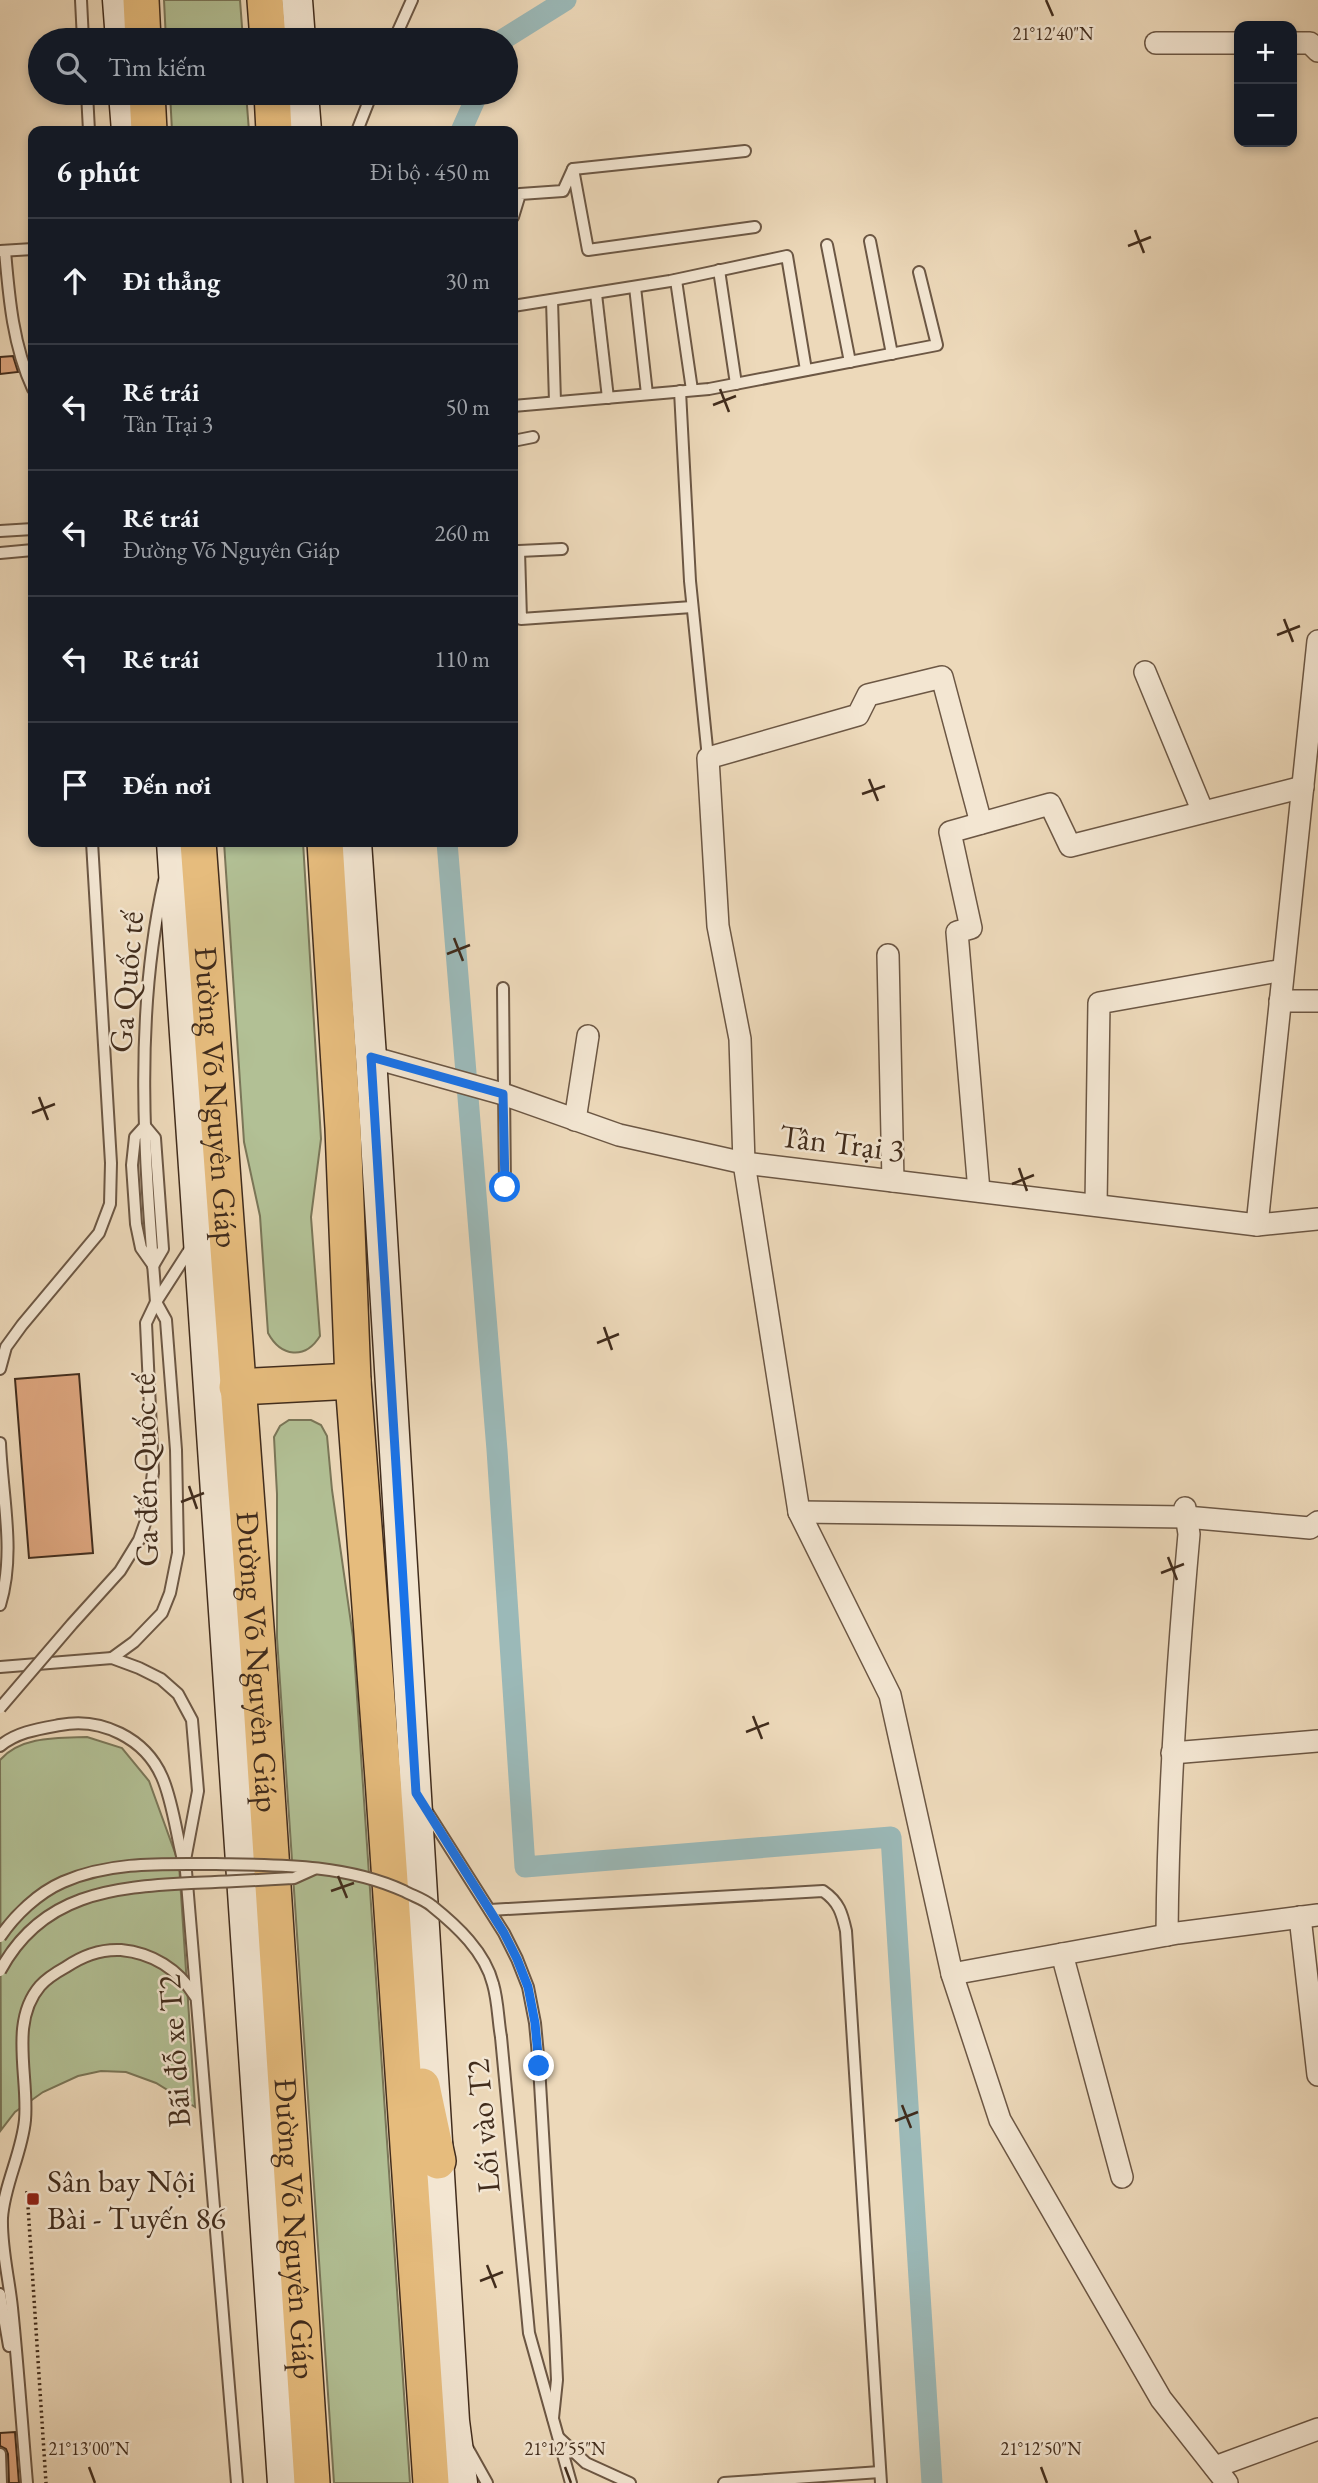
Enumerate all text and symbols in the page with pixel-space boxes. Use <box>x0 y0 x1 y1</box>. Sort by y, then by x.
map controls <box>1234 21 1297 147</box>
button: + <box>1234 21 1297 84</box>
text: 21°12'40"N <box>1013 22 1094 45</box>
search box <box>28 28 518 105</box>
icon: search <box>52 48 90 86</box>
text: Tìm kiếm <box>108 50 206 84</box>
button: − <box>1234 84 1297 147</box>
text: 6 phút <box>56 152 140 191</box>
text: Đi bộ · 450 m <box>370 157 490 187</box>
icon: ahead <box>56 262 94 300</box>
text: Đi thẳng <box>123 264 220 298</box>
text: 30 m <box>445 266 490 296</box>
text: Rẽ trái <box>123 375 199 409</box>
icon: left <box>56 388 94 426</box>
text: 50 m <box>445 392 490 422</box>
text: Tân Trại 3 <box>123 409 213 439</box>
text: Rẽ trái <box>123 501 199 535</box>
icon: left <box>56 514 94 552</box>
text: 260 m <box>434 518 490 548</box>
text: Đường Võ Nguyên Giáp <box>123 535 340 565</box>
icon: left <box>56 640 94 678</box>
text: Rẽ trái <box>123 642 199 676</box>
text: 110 m <box>434 644 490 674</box>
icon: arrive <box>56 766 94 804</box>
text: Đến nơi <box>123 768 211 802</box>
street label: Ga Quốc tế <box>99 908 153 1054</box>
street label: Đường Võ Nguyên Giáp <box>185 945 249 1249</box>
street label: Tân Trại 3 <box>777 1115 907 1171</box>
route start <box>489 1171 520 1202</box>
street label: Ga đến Quốc tế <box>122 1371 168 1567</box>
street label: Đường Võ Nguyên Giáp <box>226 1510 289 1814</box>
street label: Bãi đỗ xe T2 <box>148 1973 200 2129</box>
route end <box>523 2050 554 2081</box>
street label: Lối vào T2 <box>456 2057 510 2195</box>
street label: Đường Võ Nguyên Giáp <box>265 2077 326 2381</box>
place label: Sân bay Nội Bài - Tuyến 86 <box>47 2160 226 2239</box>
marker: Sân bay Nội Bài - Tuyến 86 <box>25 2191 41 2207</box>
text: 21°13'00"N <box>49 2437 130 2460</box>
text: 21°12'55"N <box>525 2437 606 2460</box>
text: 21°12'50"N <box>1001 2437 1082 2460</box>

